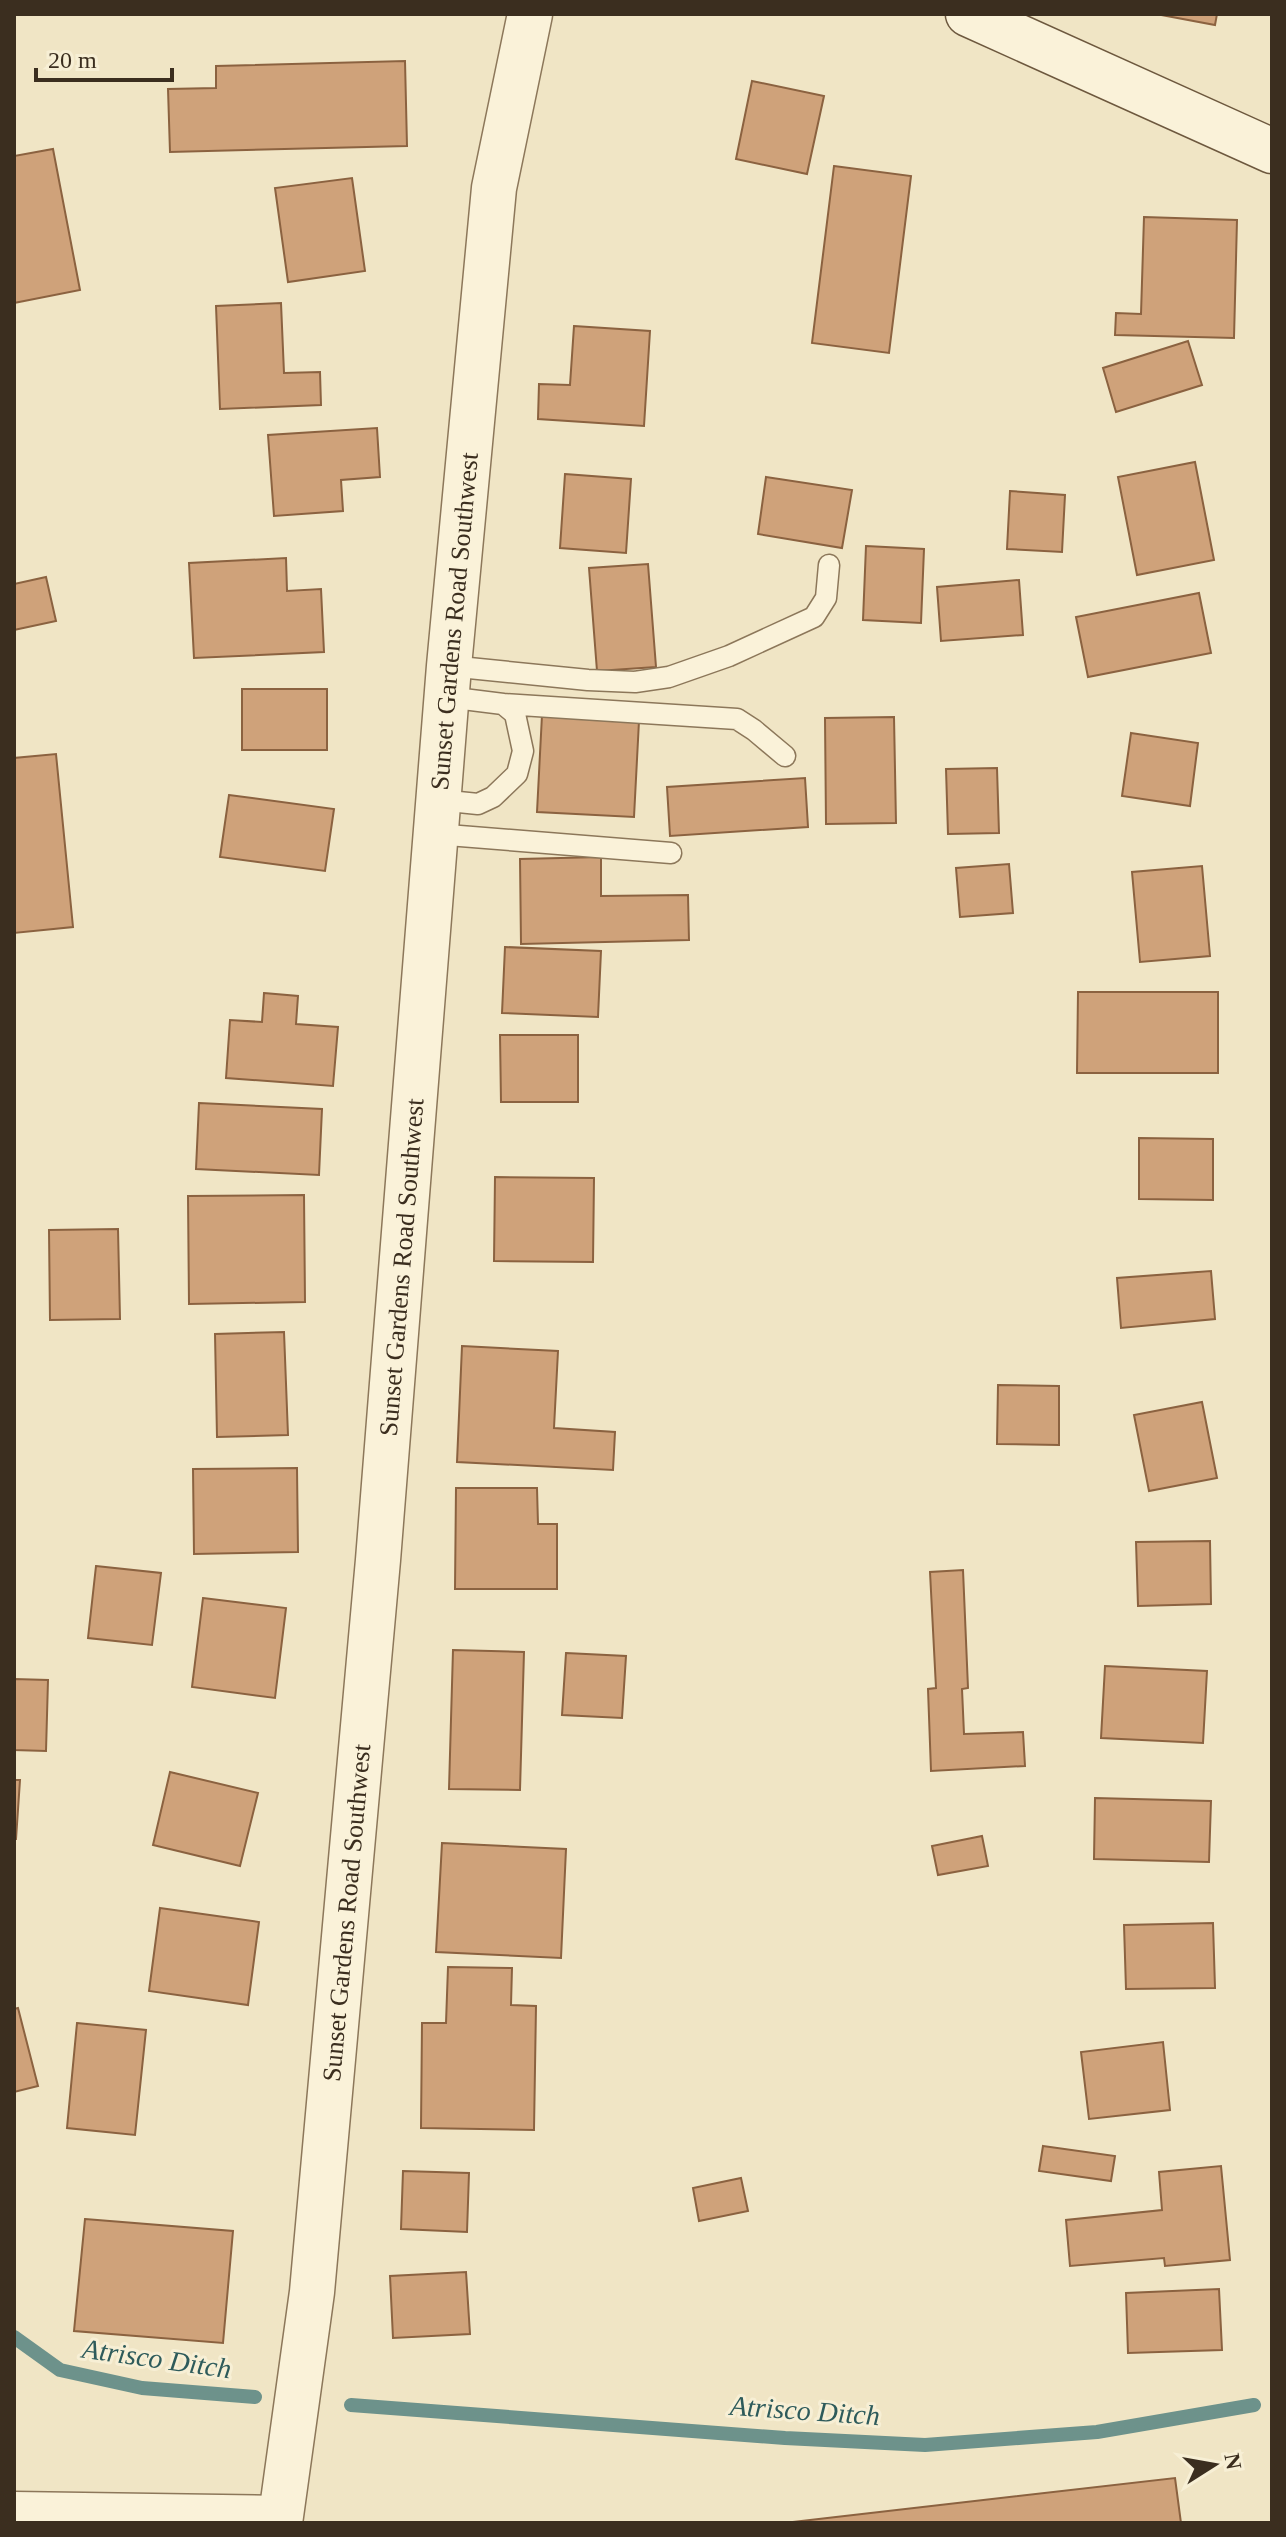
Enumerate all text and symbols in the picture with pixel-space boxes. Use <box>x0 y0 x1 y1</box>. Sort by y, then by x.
scale bar <box>36 32 172 82</box>
text: 20 m <box>48 47 97 73</box>
street label: Sunset Gardens Road Southwest <box>425 450 484 791</box>
street label: Sunset Gardens Road Southwest <box>374 1096 430 1437</box>
street label: Sunset Gardens Road Southwest <box>317 1742 376 2083</box>
water label: Atrisco Ditch <box>78 2332 233 2384</box>
water label: Atrisco Ditch <box>727 2390 881 2431</box>
north arrow <box>1174 2425 1254 2505</box>
text: N <box>1219 2451 1247 2472</box>

